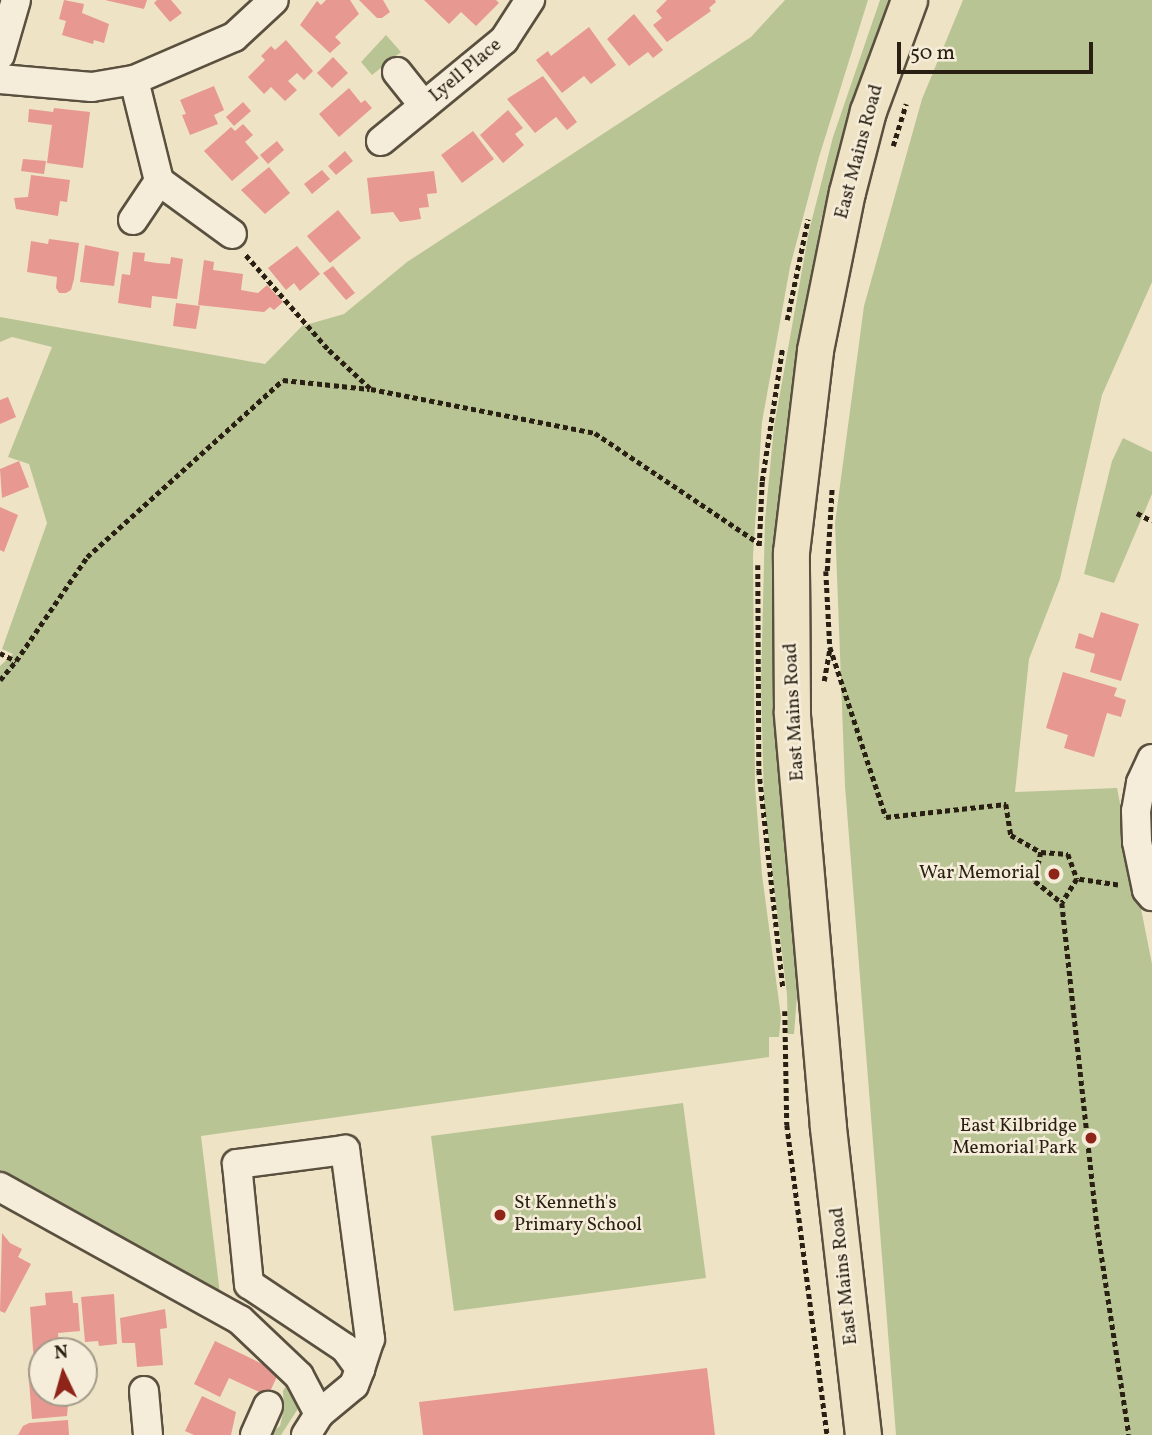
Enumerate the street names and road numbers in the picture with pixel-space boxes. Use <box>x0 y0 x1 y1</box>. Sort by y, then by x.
street label: Lyell Place <box>425 34 507 108</box>
street label: East Mains Road <box>831 82 889 222</box>
street label: East Mains Road <box>780 642 810 782</box>
street label: East Mains Road <box>826 1206 864 1346</box>

